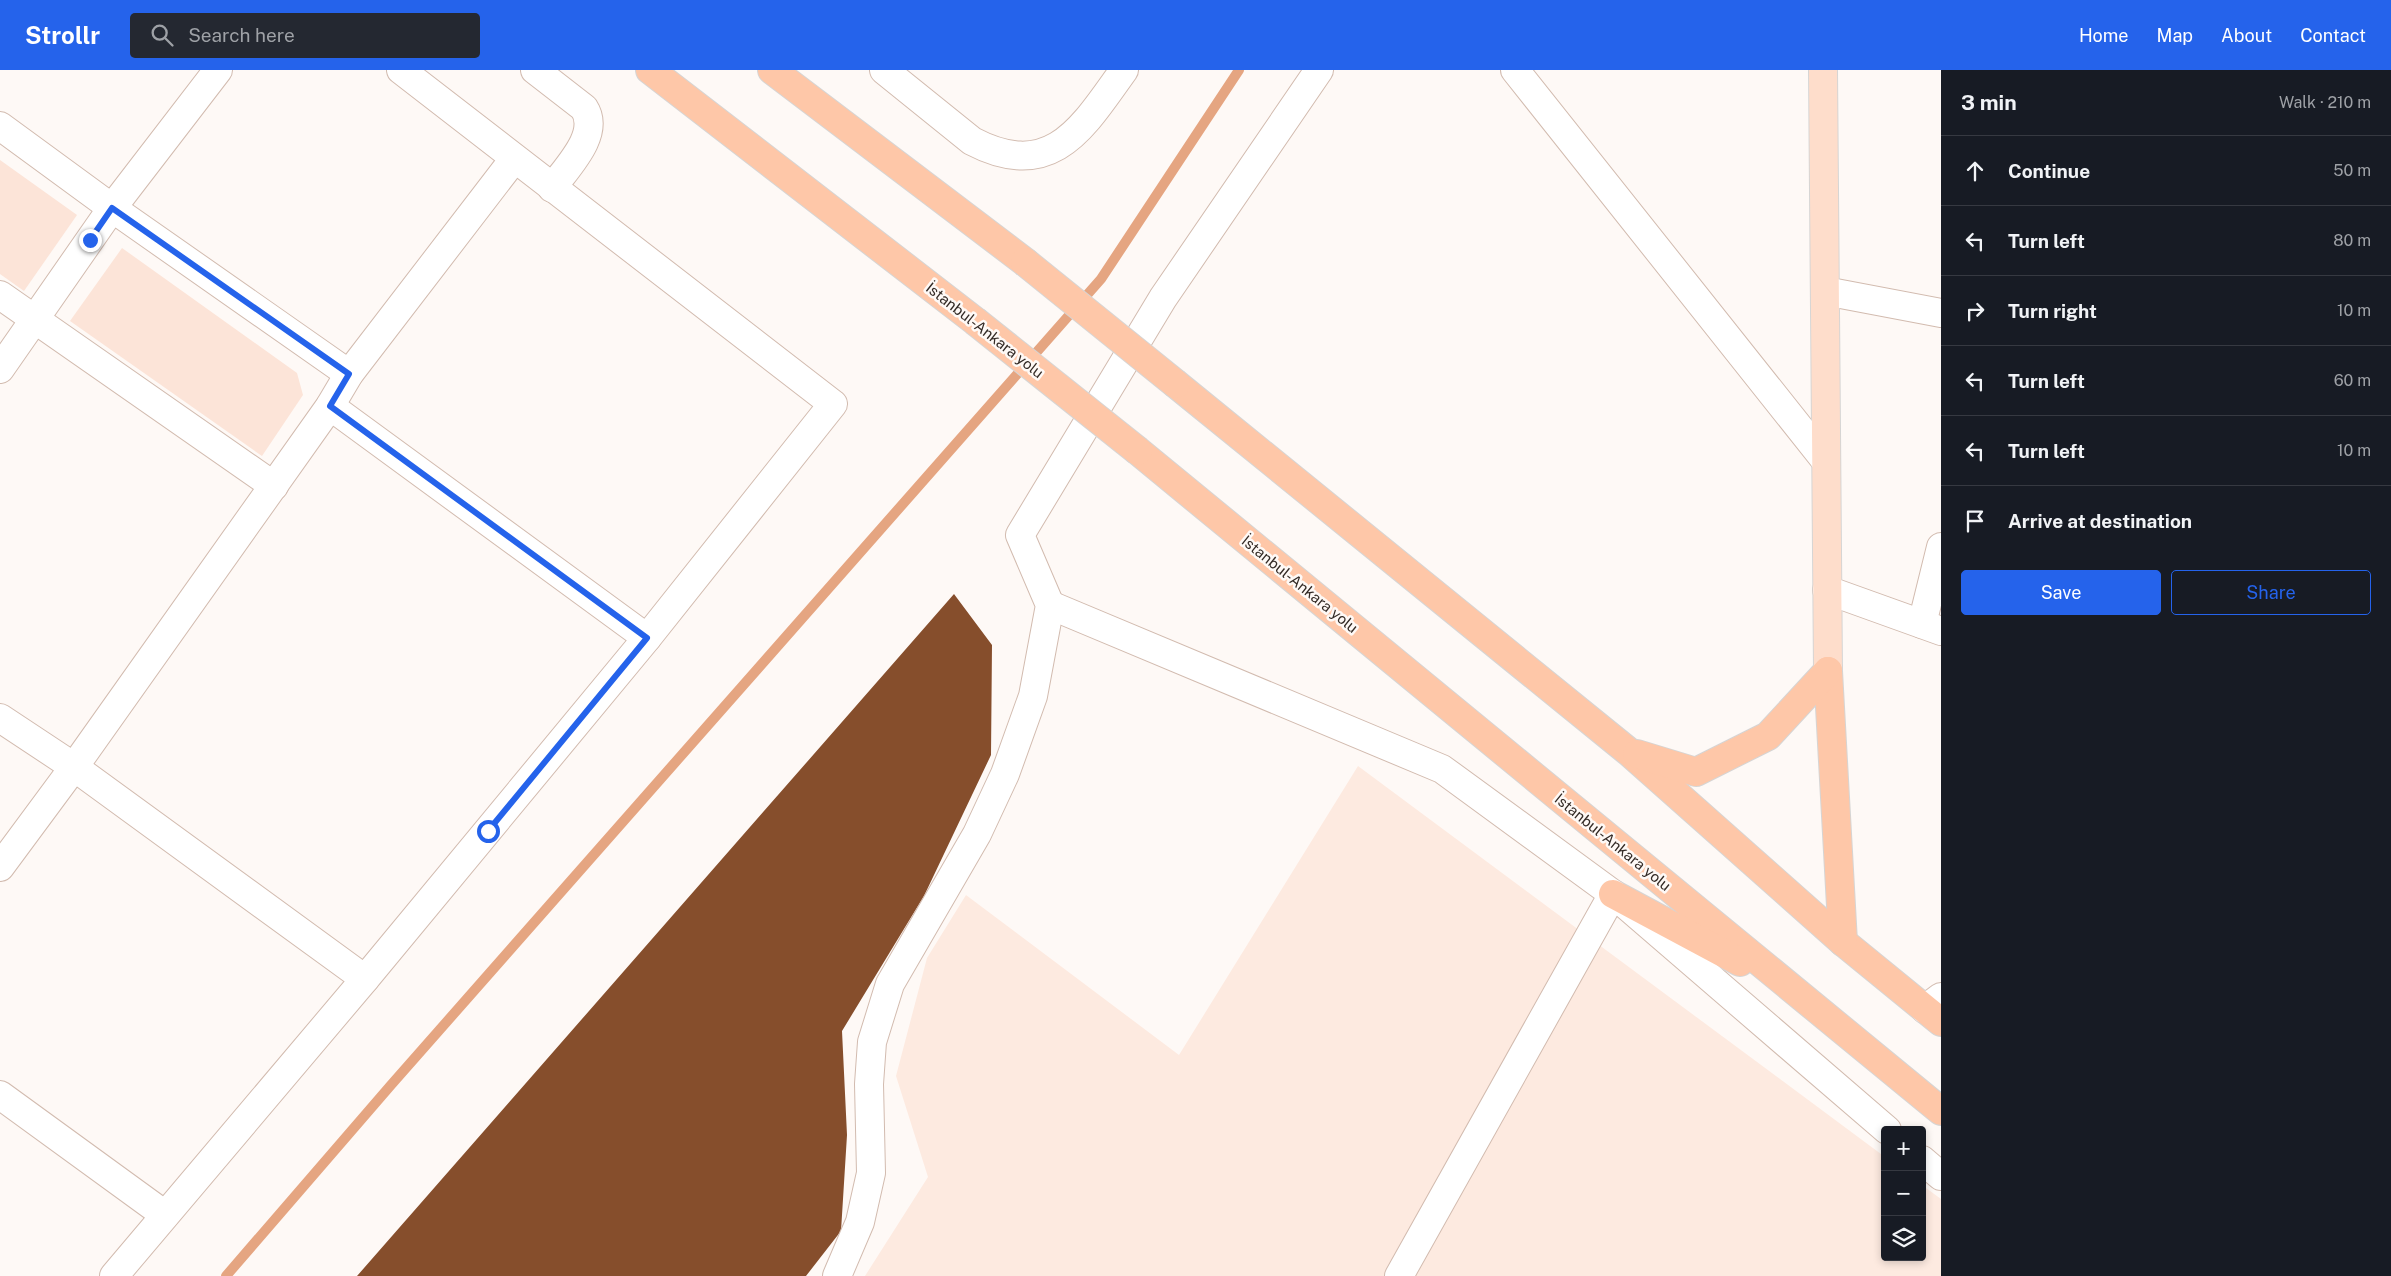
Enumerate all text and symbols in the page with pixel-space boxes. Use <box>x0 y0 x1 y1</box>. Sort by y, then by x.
search box <box>130 13 480 58</box>
text: Strollr <box>25 21 100 49</box>
icon: search <box>148 21 176 49</box>
text: Search here <box>188 24 295 46</box>
text: Home <box>2079 25 2129 46</box>
text: Map <box>2157 25 2193 46</box>
text: About <box>2221 25 2272 46</box>
text: Contact <box>2300 25 2366 46</box>
text: 3 min <box>1961 90 2017 115</box>
text: Walk · 210 m <box>2279 93 2371 112</box>
icon: ahead <box>1961 157 1989 185</box>
text: Continue <box>2008 160 2090 182</box>
text: 50 m <box>2333 161 2371 180</box>
icon: left <box>1961 227 1989 255</box>
route end <box>79 229 102 252</box>
text: Turn left <box>2008 230 2085 252</box>
text: 80 m <box>2333 231 2371 250</box>
street label: İstanbul-Ankara yolu <box>923 278 1048 381</box>
icon: right <box>1961 297 1989 325</box>
text: Turn right <box>2008 300 2097 322</box>
text: 10 m <box>2337 301 2371 320</box>
icon: left <box>1961 367 1989 395</box>
text: Turn left <box>2008 370 2085 392</box>
text: 60 m <box>2334 371 2371 390</box>
icon: left <box>1961 437 1989 465</box>
text: Turn left <box>2008 440 2085 462</box>
text: 10 m <box>2337 441 2371 460</box>
icon: arrive <box>1961 507 1989 535</box>
text: Arrive at destination <box>2008 510 2192 532</box>
street label: İstanbul-Ankara yolu <box>1239 531 1362 636</box>
button: Save <box>1961 570 2161 615</box>
button: Share <box>2171 570 2371 615</box>
street label: İstanbul-Ankara yolu <box>1552 789 1675 894</box>
route start <box>477 820 500 843</box>
map controls <box>1881 1126 1926 1261</box>
button: + <box>1881 1126 1926 1171</box>
button: − <box>1881 1171 1926 1216</box>
button: layers <box>1881 1216 1926 1261</box>

